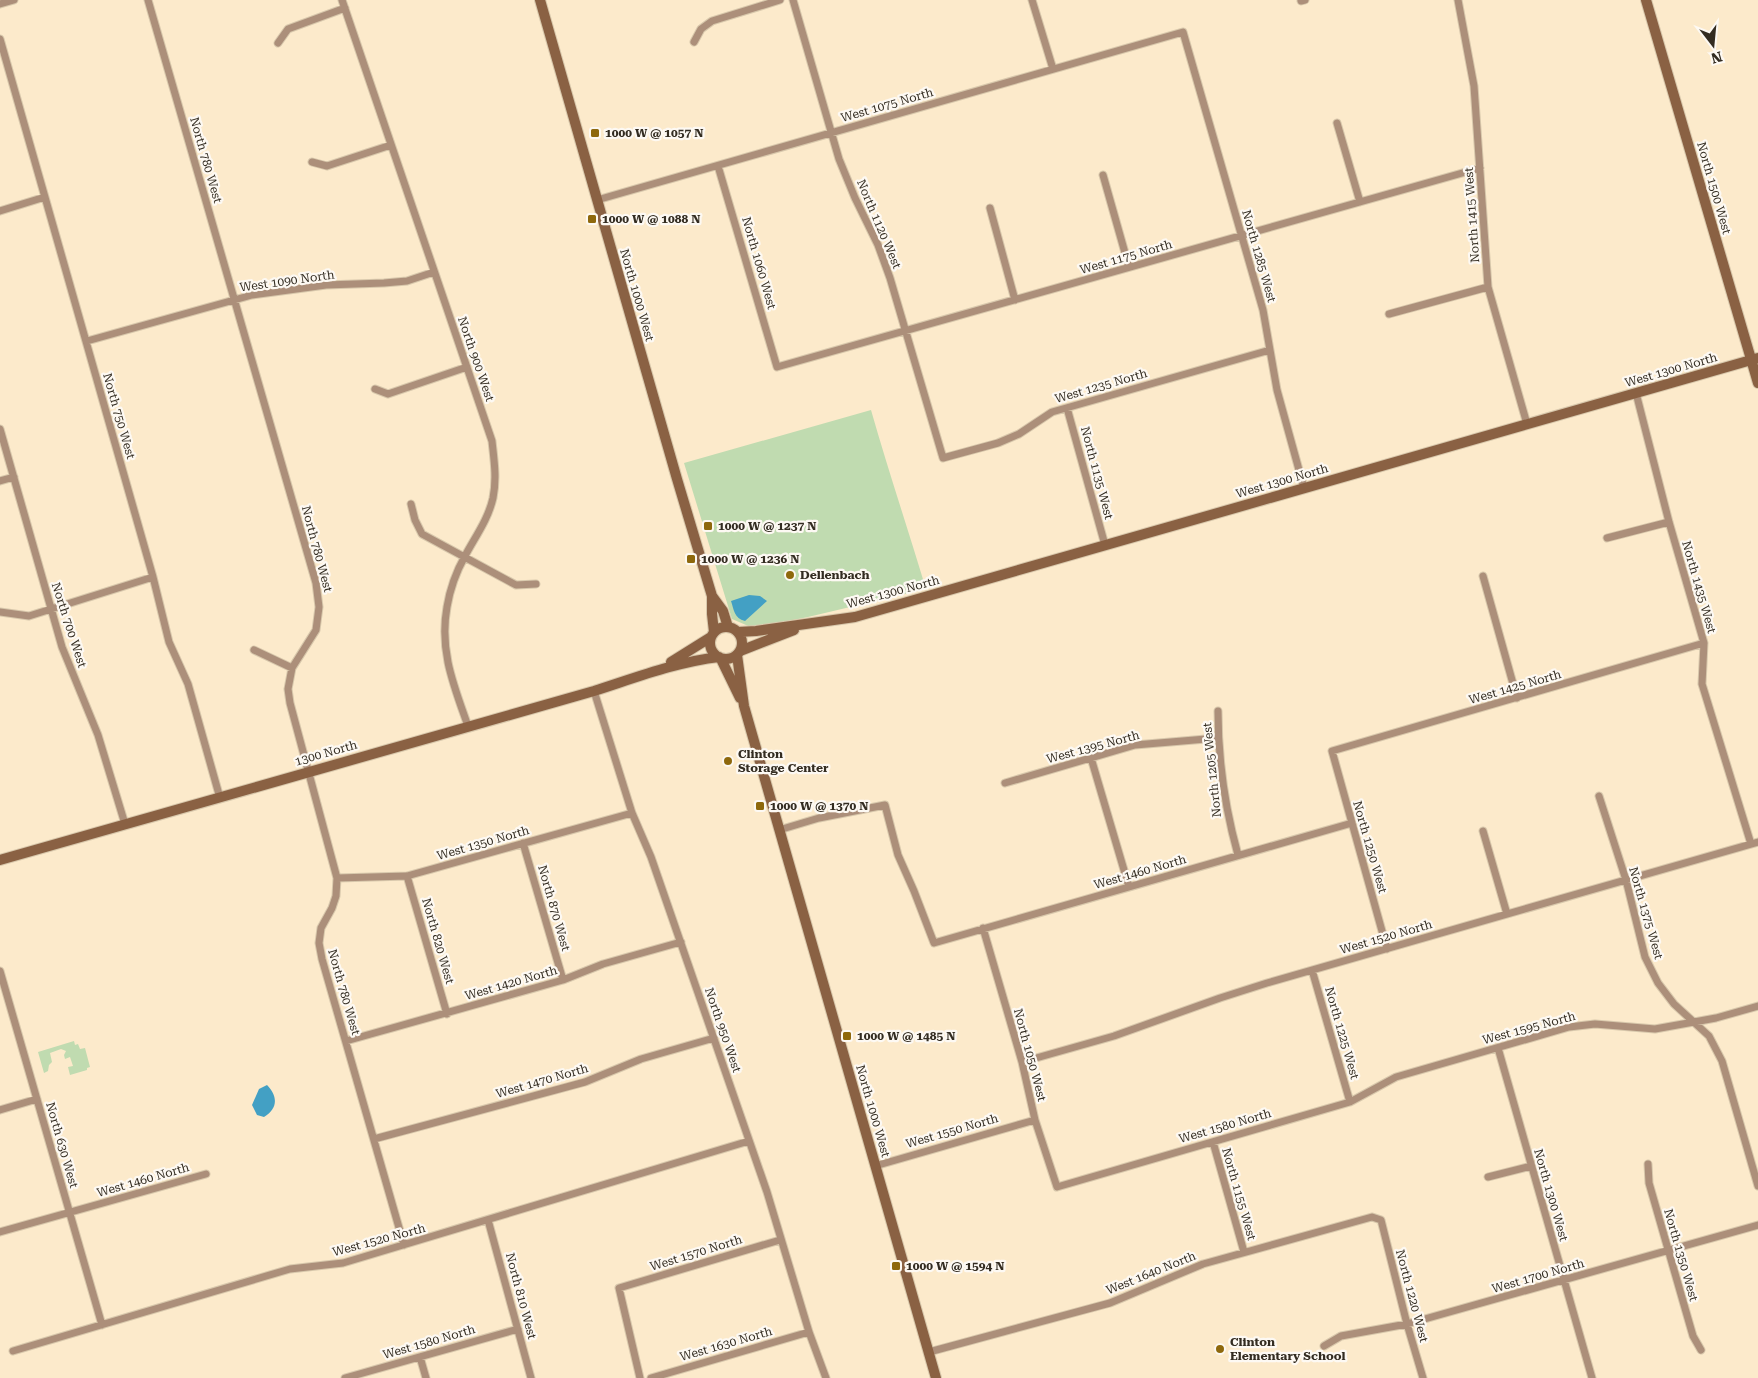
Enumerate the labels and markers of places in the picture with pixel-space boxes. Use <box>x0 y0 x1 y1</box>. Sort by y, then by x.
place label: 1000 W @ 1057 N <box>605 126 704 140</box>
marker: 1000 W @ 1057 N <box>589 127 601 139</box>
place label: 1000 W @ 1088 N <box>602 212 701 226</box>
marker: 1000 W @ 1088 N <box>586 213 598 225</box>
place label: 1000 W @ 1237 N <box>718 519 817 533</box>
marker: 1000 W @ 1237 N <box>702 520 714 532</box>
place label: 1000 W @ 1236 N <box>701 552 800 566</box>
marker: 1000 W @ 1236 N <box>685 553 697 565</box>
place label: Dellenbach <box>800 568 869 582</box>
marker: Dellenbach <box>784 569 796 581</box>
place label: Clinton Storage Center <box>738 747 829 775</box>
marker: Clinton Storage Center <box>722 755 734 767</box>
place label: 1000 W @ 1370 N <box>770 799 869 813</box>
marker: 1000 W @ 1370 N <box>754 800 766 812</box>
place label: 1000 W @ 1485 N <box>857 1029 956 1043</box>
marker: 1000 W @ 1485 N <box>841 1030 853 1042</box>
place label: 1000 W @ 1594 N <box>906 1259 1005 1273</box>
marker: 1000 W @ 1594 N <box>890 1260 902 1272</box>
place label: Clinton Elementary School <box>1230 1335 1345 1363</box>
marker: Clinton Elementary School <box>1214 1343 1226 1355</box>

